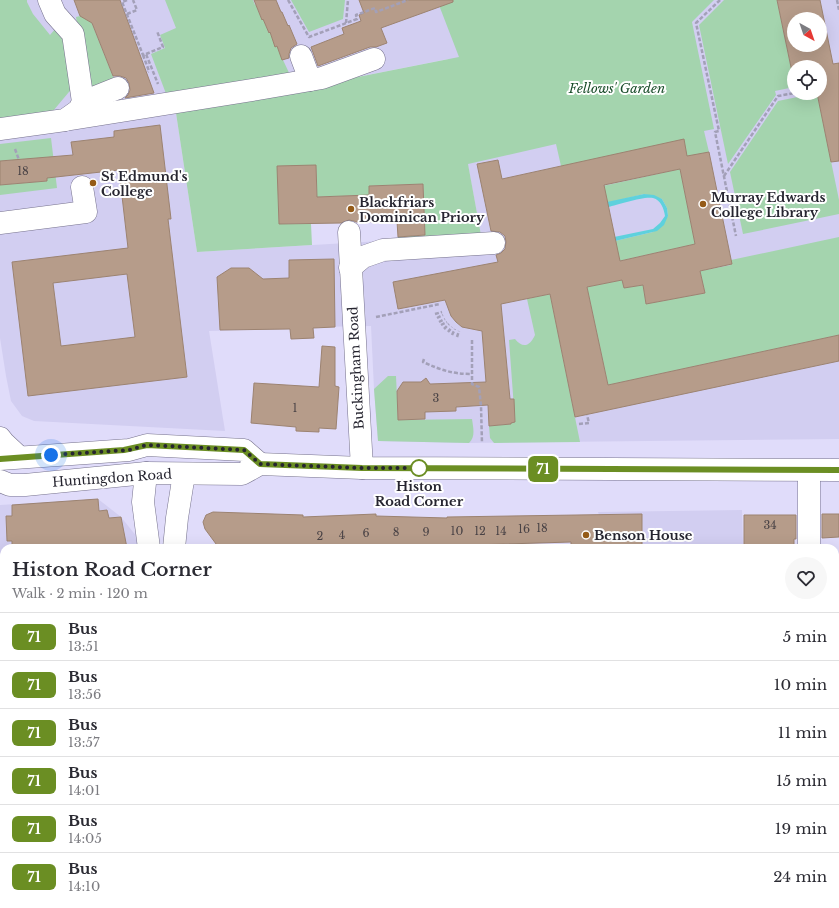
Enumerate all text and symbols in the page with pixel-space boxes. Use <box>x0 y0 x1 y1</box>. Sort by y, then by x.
north arrow <box>787 12 827 52</box>
map controls <box>787 12 827 100</box>
button: locate <box>787 60 827 100</box>
park label: Fellows' Garden <box>568 80 665 97</box>
house number: 18 <box>17 164 29 178</box>
place label: St Edmund's College <box>101 168 188 200</box>
marker: St Edmund's College <box>88 178 98 188</box>
place label: Murray Edwards College Library <box>711 189 826 221</box>
place label: Blackfriars Dominican Priory <box>359 194 485 226</box>
marker: Murray Edwards College Library <box>698 199 708 209</box>
marker: Blackfriars Dominican Priory <box>346 204 356 214</box>
street label: Buckingham Road <box>344 306 368 430</box>
house number: 3 <box>433 391 440 405</box>
house number: 1 <box>293 401 298 415</box>
your location <box>41 445 61 465</box>
line badge: 71 <box>525 456 561 482</box>
marker: Histon Road Corner <box>410 459 428 477</box>
text: 71 <box>536 460 550 478</box>
street label: Huntingdon Road <box>52 465 173 491</box>
place label: Histon Road Corner <box>375 478 464 510</box>
house number: 34 <box>763 518 777 532</box>
house number: 18 <box>536 521 548 535</box>
house number: 16 <box>518 522 530 536</box>
house number: 10 <box>451 524 464 538</box>
house number: 12 <box>474 524 486 538</box>
house number: 14 <box>495 524 507 538</box>
house number: 8 <box>393 525 399 539</box>
house number: 9 <box>422 525 430 539</box>
house number: 6 <box>362 526 370 540</box>
place label: Benson House <box>594 527 693 544</box>
house number: 4 <box>339 528 345 542</box>
house number: 2 <box>317 529 324 543</box>
marker: Benson House <box>581 530 591 540</box>
button: heart <box>785 557 827 599</box>
text: Histon Road Corner <box>12 558 212 581</box>
text: Walk · 2 min · 120 m <box>12 585 148 602</box>
text: Bus <box>68 619 98 638</box>
text: 5 min <box>783 627 827 646</box>
text: 71 <box>27 628 41 646</box>
text: 13:51 <box>68 638 99 655</box>
text: Bus <box>68 667 98 686</box>
text: 10 min <box>774 675 827 694</box>
text: 71 <box>27 676 41 694</box>
text: 13:56 <box>68 686 101 703</box>
text: Bus <box>68 715 98 734</box>
text: 11 min <box>778 723 827 742</box>
text: 71 <box>27 724 41 742</box>
text: 13:57 <box>68 734 99 751</box>
text: Bus <box>68 763 98 782</box>
text: 15 min <box>776 771 827 790</box>
text: 71 <box>27 772 41 790</box>
text: 14:01 <box>68 782 100 799</box>
text: Bus <box>68 811 98 830</box>
text: 19 min <box>775 819 827 838</box>
text: 71 <box>27 820 41 838</box>
text: 14:05 <box>68 830 102 847</box>
text: Bus <box>68 859 98 878</box>
text: 24 min <box>773 867 827 886</box>
text: 71 <box>27 868 41 886</box>
text: 14:10 <box>68 878 100 895</box>

